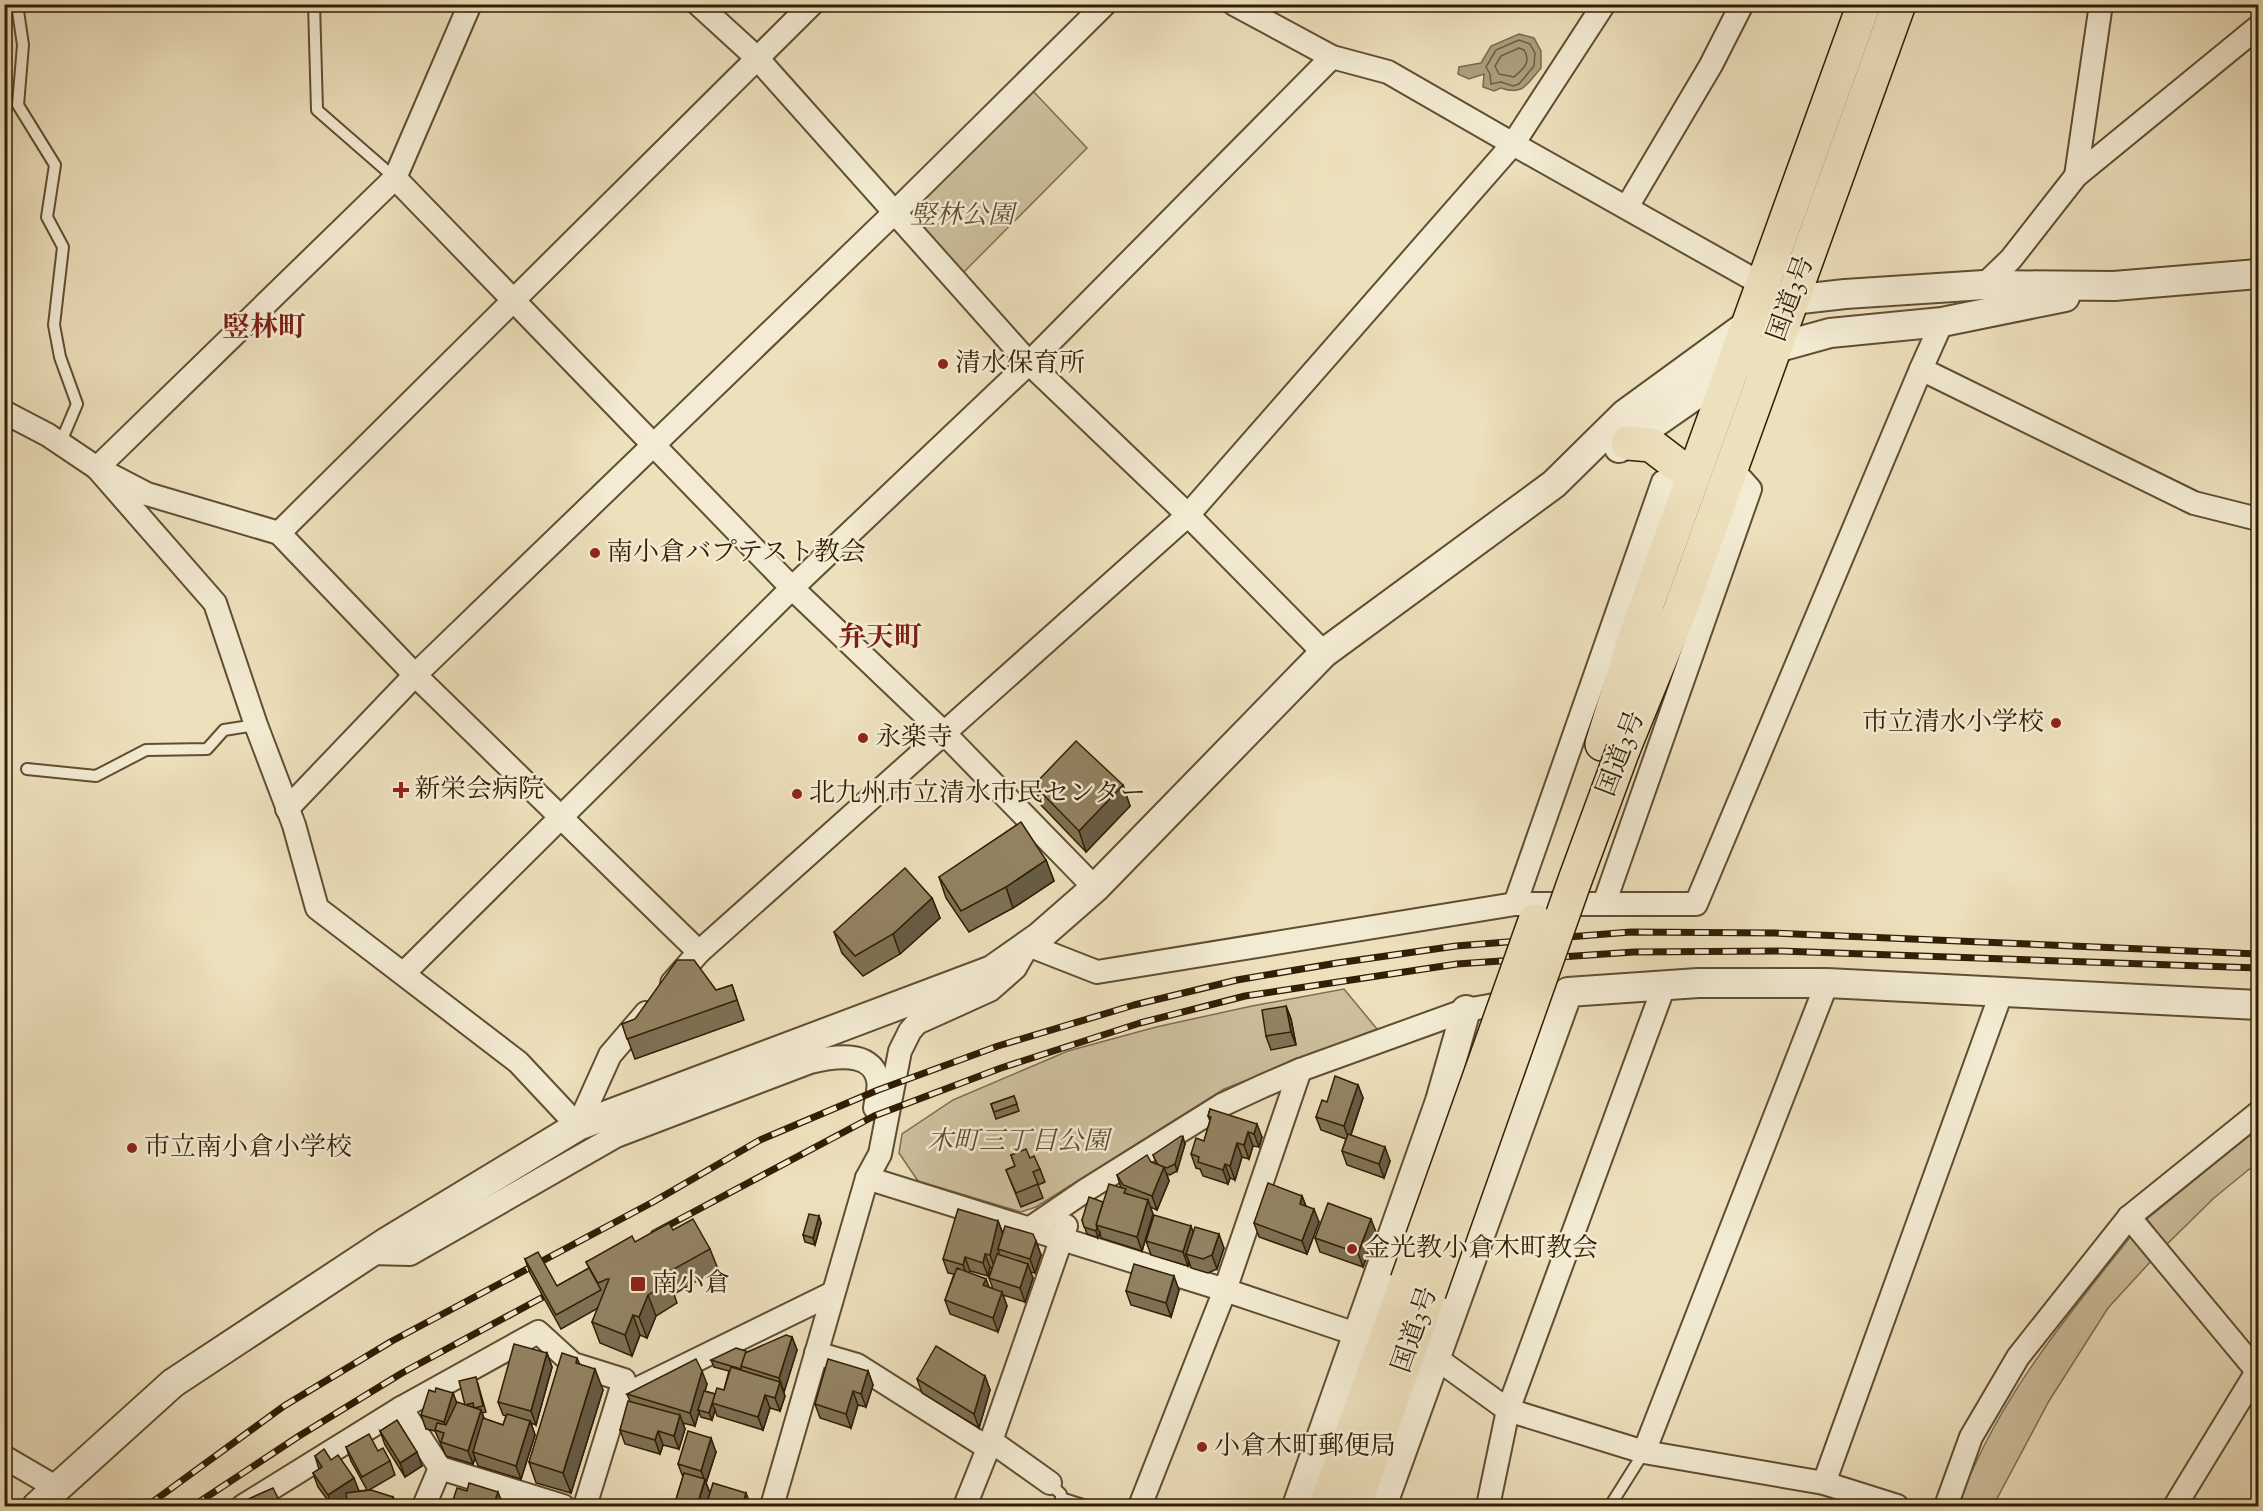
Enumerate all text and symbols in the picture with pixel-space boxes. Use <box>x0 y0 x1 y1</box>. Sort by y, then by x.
park label: 竪林公園 <box>910 198 1018 235</box>
street label: 国道3号 <box>1759 251 1825 347</box>
district label: 竪林町 <box>222 309 306 349</box>
place label: 清水保育所 <box>955 346 1085 383</box>
marker: 清水保育所 <box>936 357 950 371</box>
place label: 南小倉バプテスト教会 <box>607 535 866 572</box>
marker: 南小倉バプテスト教会 <box>588 546 602 560</box>
district label: 弁天町 <box>838 619 922 659</box>
place label: 市立清水小学校 <box>1862 705 2044 742</box>
street label: 国道3号 <box>1589 706 1655 802</box>
marker: 市立清水小学校 <box>2049 716 2063 730</box>
place label: 永楽寺 <box>875 720 953 757</box>
marker: 永楽寺 <box>856 731 870 745</box>
place label: 新栄会病院 <box>414 772 544 809</box>
place label: 北九州市立清水市民センター <box>809 776 1146 813</box>
marker: 新栄会病院 <box>392 781 410 799</box>
marker: 北九州市立清水市民センター <box>790 787 804 801</box>
park label: 木町三丁目公園 <box>927 1124 1113 1161</box>
place label: 市立南小倉小学校 <box>144 1130 352 1167</box>
marker: 市立南小倉小学校 <box>125 1141 139 1155</box>
place label: 金光教小倉木町教会 <box>1364 1231 1598 1268</box>
marker: 金光教小倉木町教会 <box>1345 1242 1359 1256</box>
place label: 南小倉 <box>652 1266 730 1303</box>
marker: 南小倉 <box>629 1275 647 1293</box>
street label: 国道3号 <box>1384 1282 1448 1378</box>
place label: 小倉木町郵便局 <box>1214 1429 1396 1466</box>
marker: 小倉木町郵便局 <box>1195 1440 1209 1454</box>

